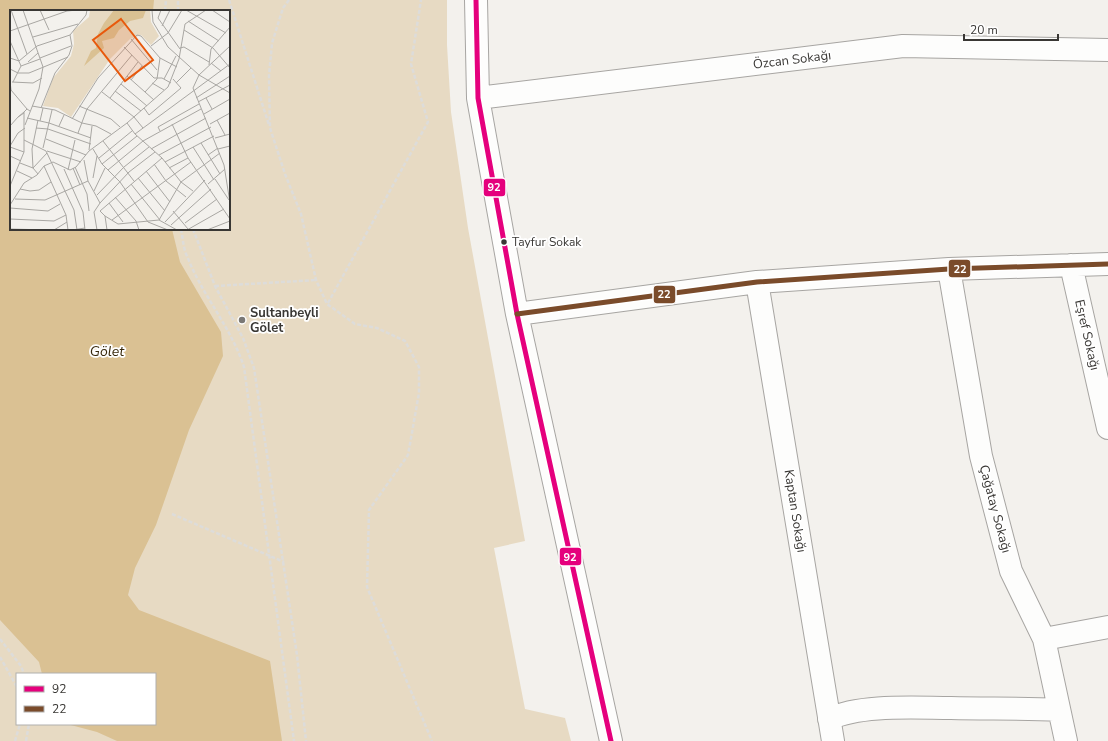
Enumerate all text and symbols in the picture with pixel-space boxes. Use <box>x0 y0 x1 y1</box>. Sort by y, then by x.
inset map <box>10 10 230 230</box>
scale bar <box>964 16 1058 42</box>
text: 20 m <box>970 22 998 38</box>
street label: Özcan Sokağı <box>752 45 832 74</box>
line badge: 92 <box>483 178 506 197</box>
text: 92 <box>487 180 501 195</box>
place label: Tayfur Sokak <box>512 234 582 250</box>
marker: Tayfur Sokak <box>499 237 509 247</box>
line badge: 22 <box>948 259 971 278</box>
text: 22 <box>953 262 967 277</box>
line badge: 22 <box>653 285 676 304</box>
text: 22 <box>657 287 671 302</box>
street label: Eşref Sokağı <box>1070 298 1104 372</box>
place label: Sultanbeyli Gölet <box>250 304 318 337</box>
marker: Sultanbeyli Gölet <box>237 315 247 325</box>
water label: Gölet <box>90 342 125 361</box>
street label: Çağatay Sokağı <box>975 463 1015 555</box>
street label: Kaptan Sokağı <box>780 468 810 554</box>
line badge: 92 <box>559 547 582 566</box>
text: 92 <box>563 550 577 565</box>
legend <box>16 673 156 725</box>
text: 92 <box>52 681 66 697</box>
text: 22 <box>52 701 66 717</box>

